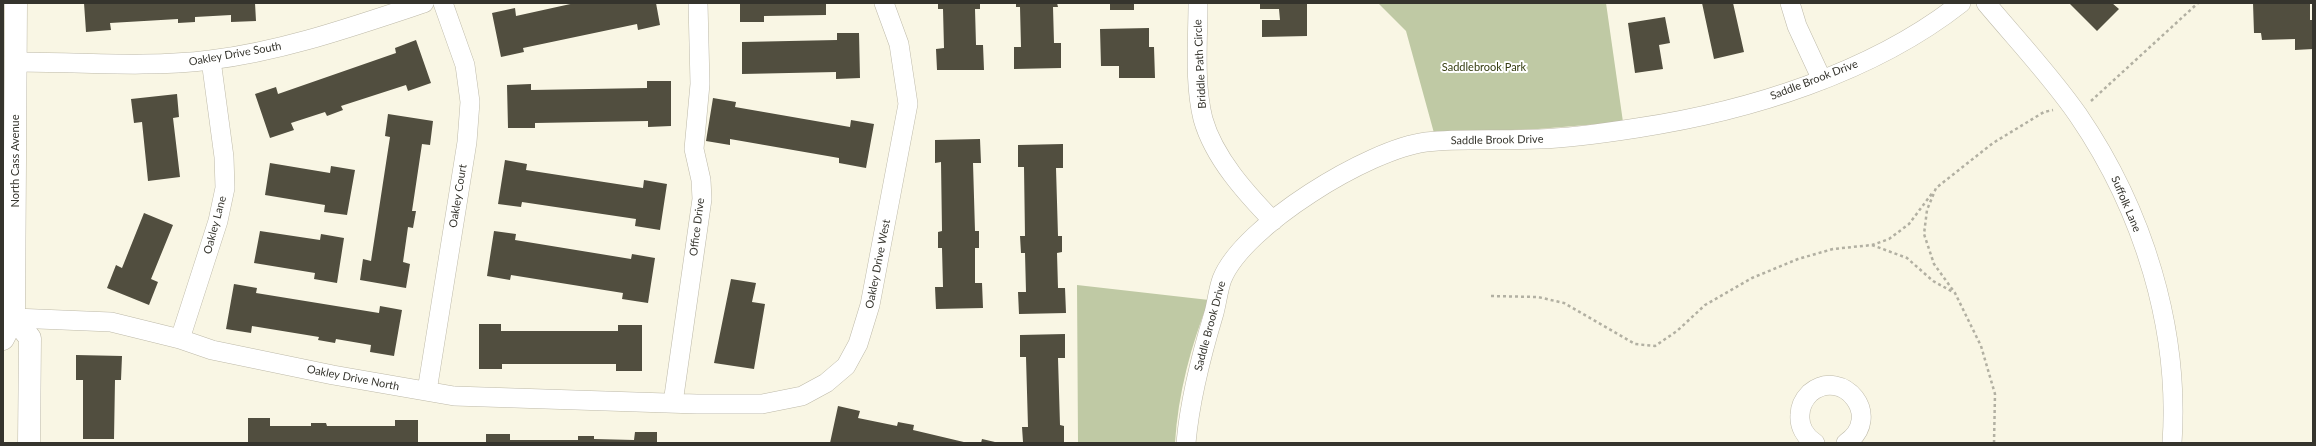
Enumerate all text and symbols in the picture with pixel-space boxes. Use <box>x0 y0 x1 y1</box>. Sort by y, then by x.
street label: Briddle Path Circle <box>1191 19 1209 109</box>
street label: Oakley Drive South <box>188 39 282 69</box>
street label: Saddle Brook Drive <box>1768 57 1860 103</box>
park label: Saddlebrook Park <box>1442 60 1526 74</box>
street label: North Cass Avenue <box>8 115 22 207</box>
street label: Saddle Brook Drive <box>1451 133 1543 147</box>
street label: Oakley Court <box>446 163 470 229</box>
street label: Suffolk Lane <box>2108 174 2144 234</box>
street label: Oakley Lane <box>201 195 229 255</box>
street label: Office Drive <box>687 197 707 257</box>
street label: Oakley Drive West <box>863 218 893 310</box>
street label: Saddle Brook Drive <box>1192 279 1228 373</box>
street label: Oakley Drive North <box>306 363 400 393</box>

